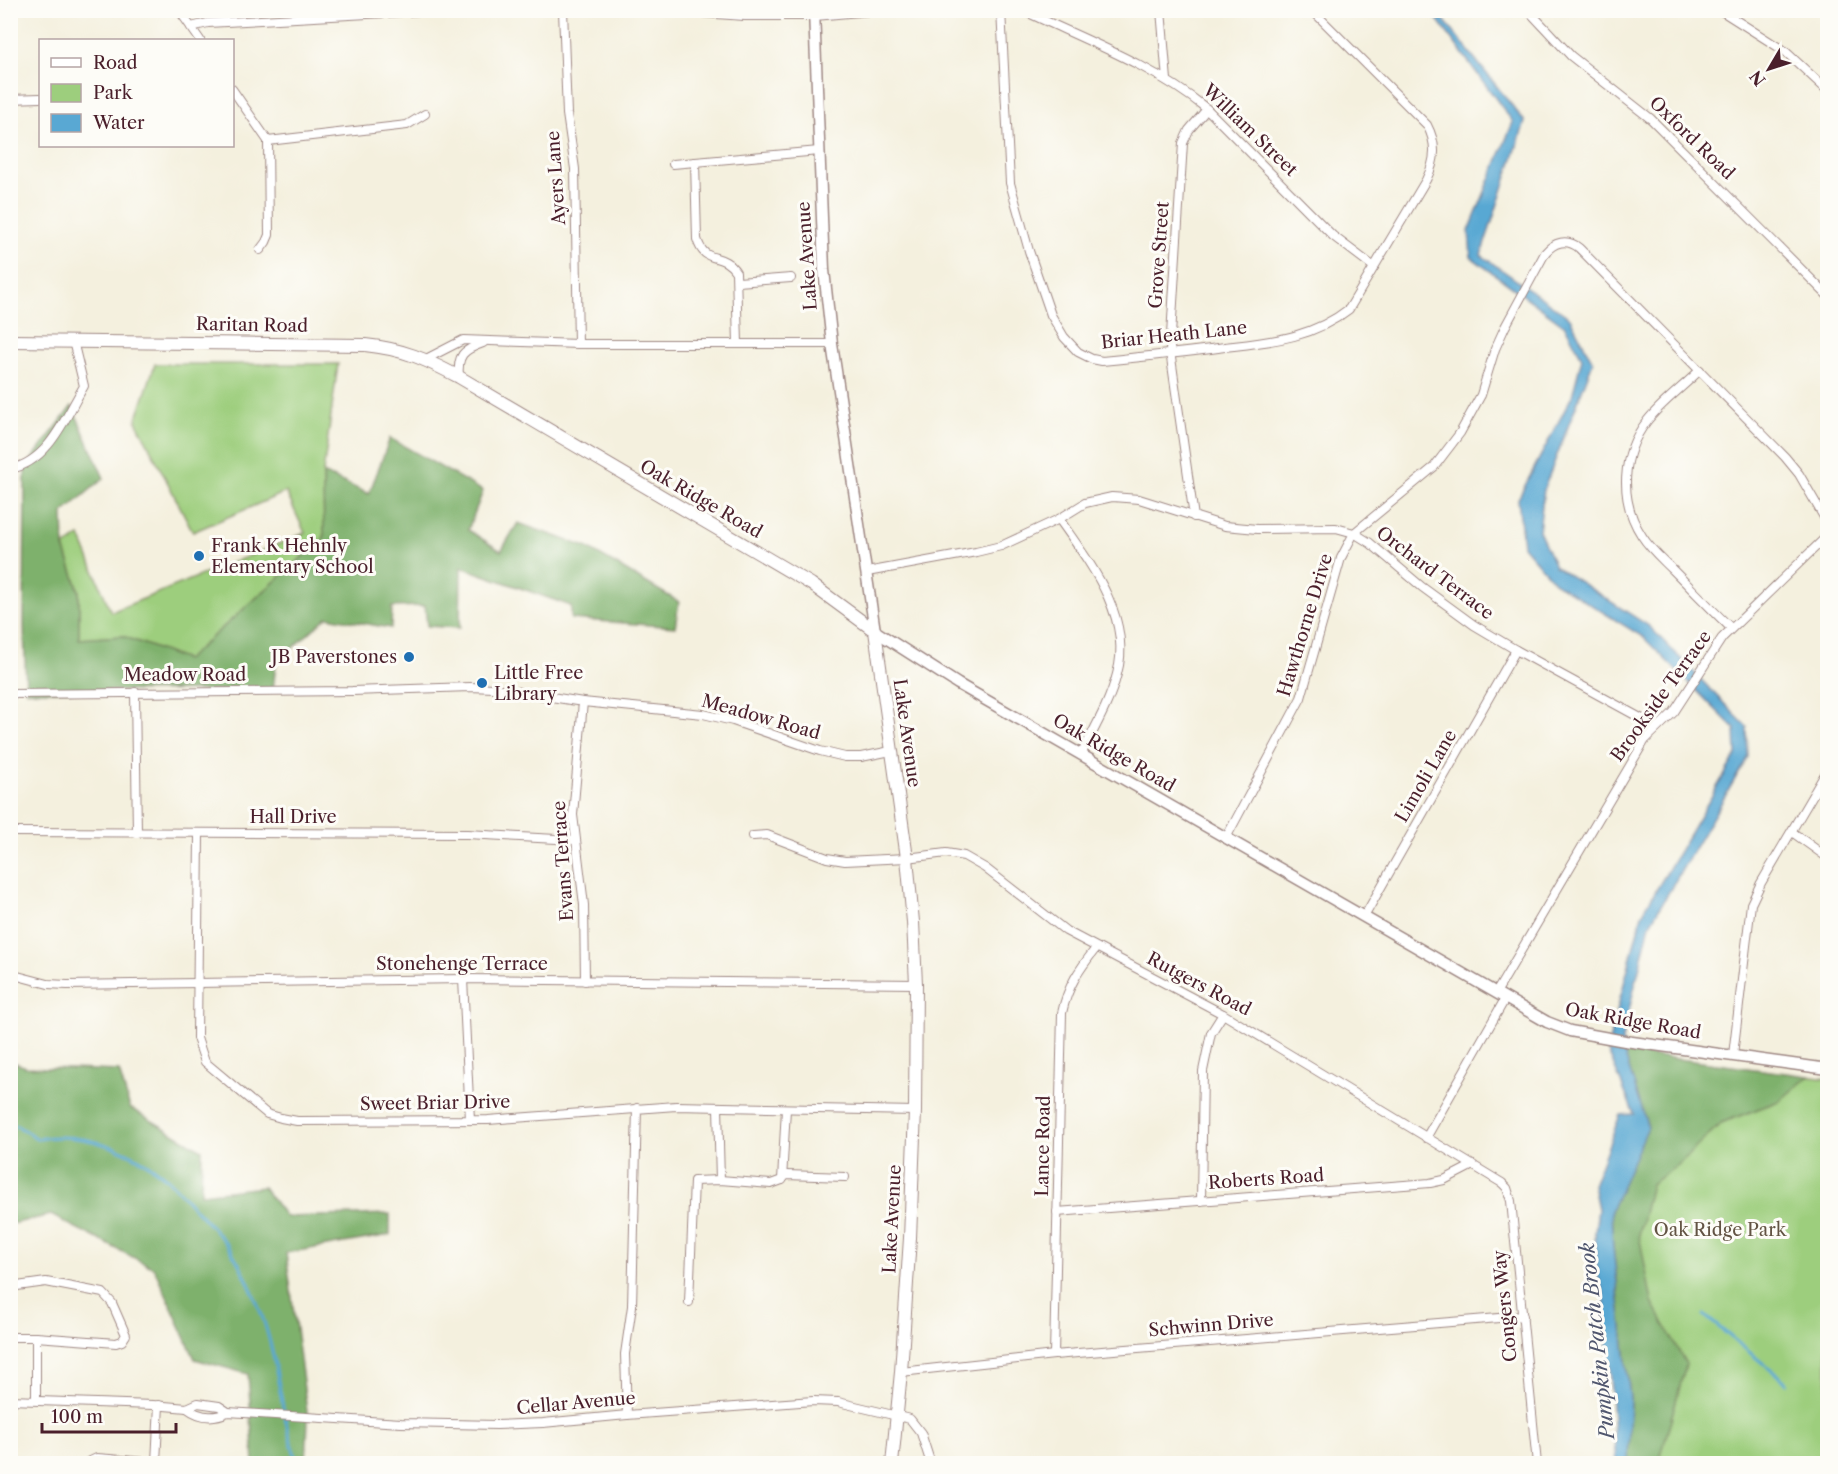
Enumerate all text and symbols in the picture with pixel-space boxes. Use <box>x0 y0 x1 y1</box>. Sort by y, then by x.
legend <box>39 39 234 147</box>
north arrow <box>1739 39 1799 99</box>
text: Road <box>93 52 138 74</box>
text: N <box>1745 67 1769 90</box>
street label: William Street <box>1197 79 1302 181</box>
text: Park <box>93 82 134 104</box>
street label: Oxford Road <box>1645 92 1739 184</box>
text: Water <box>92 112 145 134</box>
street label: Ayers Lane <box>542 130 570 227</box>
street label: Grove Street <box>1144 200 1174 309</box>
street label: Lake Avenue <box>792 201 822 311</box>
street label: Raritan Road <box>196 313 308 337</box>
street label: Briar Heath Lane <box>1100 316 1248 354</box>
street label: Oak Ridge Road <box>636 455 766 543</box>
street label: Orchard Terrace <box>1372 522 1498 624</box>
place label: Frank K Hehnly Elementary School <box>211 535 374 578</box>
marker: Frank K Hehnly Elementary School <box>192 549 206 563</box>
street label: Hawthorne Drive <box>1273 551 1337 699</box>
street label: Brookside Terrace <box>1606 626 1716 766</box>
place label: JB Paverstones <box>268 646 397 668</box>
marker: JB Paverstones <box>402 650 416 664</box>
place label: Little Free Library <box>494 662 583 705</box>
street label: Meadow Road <box>124 664 246 686</box>
marker: Little Free Library <box>475 676 489 690</box>
street label: Lake Avenue <box>889 677 925 789</box>
street label: Meadow Road <box>699 690 823 744</box>
street label: Oak Ridge Road <box>1049 709 1179 797</box>
street label: Limoli Lane <box>1391 726 1461 826</box>
street label: Evans Terrace <box>548 800 578 922</box>
street label: Hall Drive <box>249 806 337 828</box>
street label: Rutgers Road <box>1143 947 1255 1021</box>
street label: Stonehenge Terrace <box>376 953 548 975</box>
street label: Oak Ridge Road <box>1563 998 1703 1044</box>
street label: Sweet Briar Drive <box>360 1091 510 1115</box>
street label: Lance Road <box>1031 1095 1055 1197</box>
street label: Lake Avenue <box>878 1164 906 1274</box>
street label: Roberts Road <box>1207 1164 1325 1194</box>
park label: Oak Ridge Park <box>1654 1219 1788 1241</box>
water label: Pumpkin Patch Brook <box>1575 1241 1619 1443</box>
street label: Congers Way <box>1488 1248 1522 1363</box>
street label: Schwinn Drive <box>1148 1309 1274 1341</box>
street label: Cellar Avenue <box>516 1387 636 1419</box>
scale bar <box>42 1396 176 1434</box>
text: 100 m <box>51 1406 103 1428</box>

